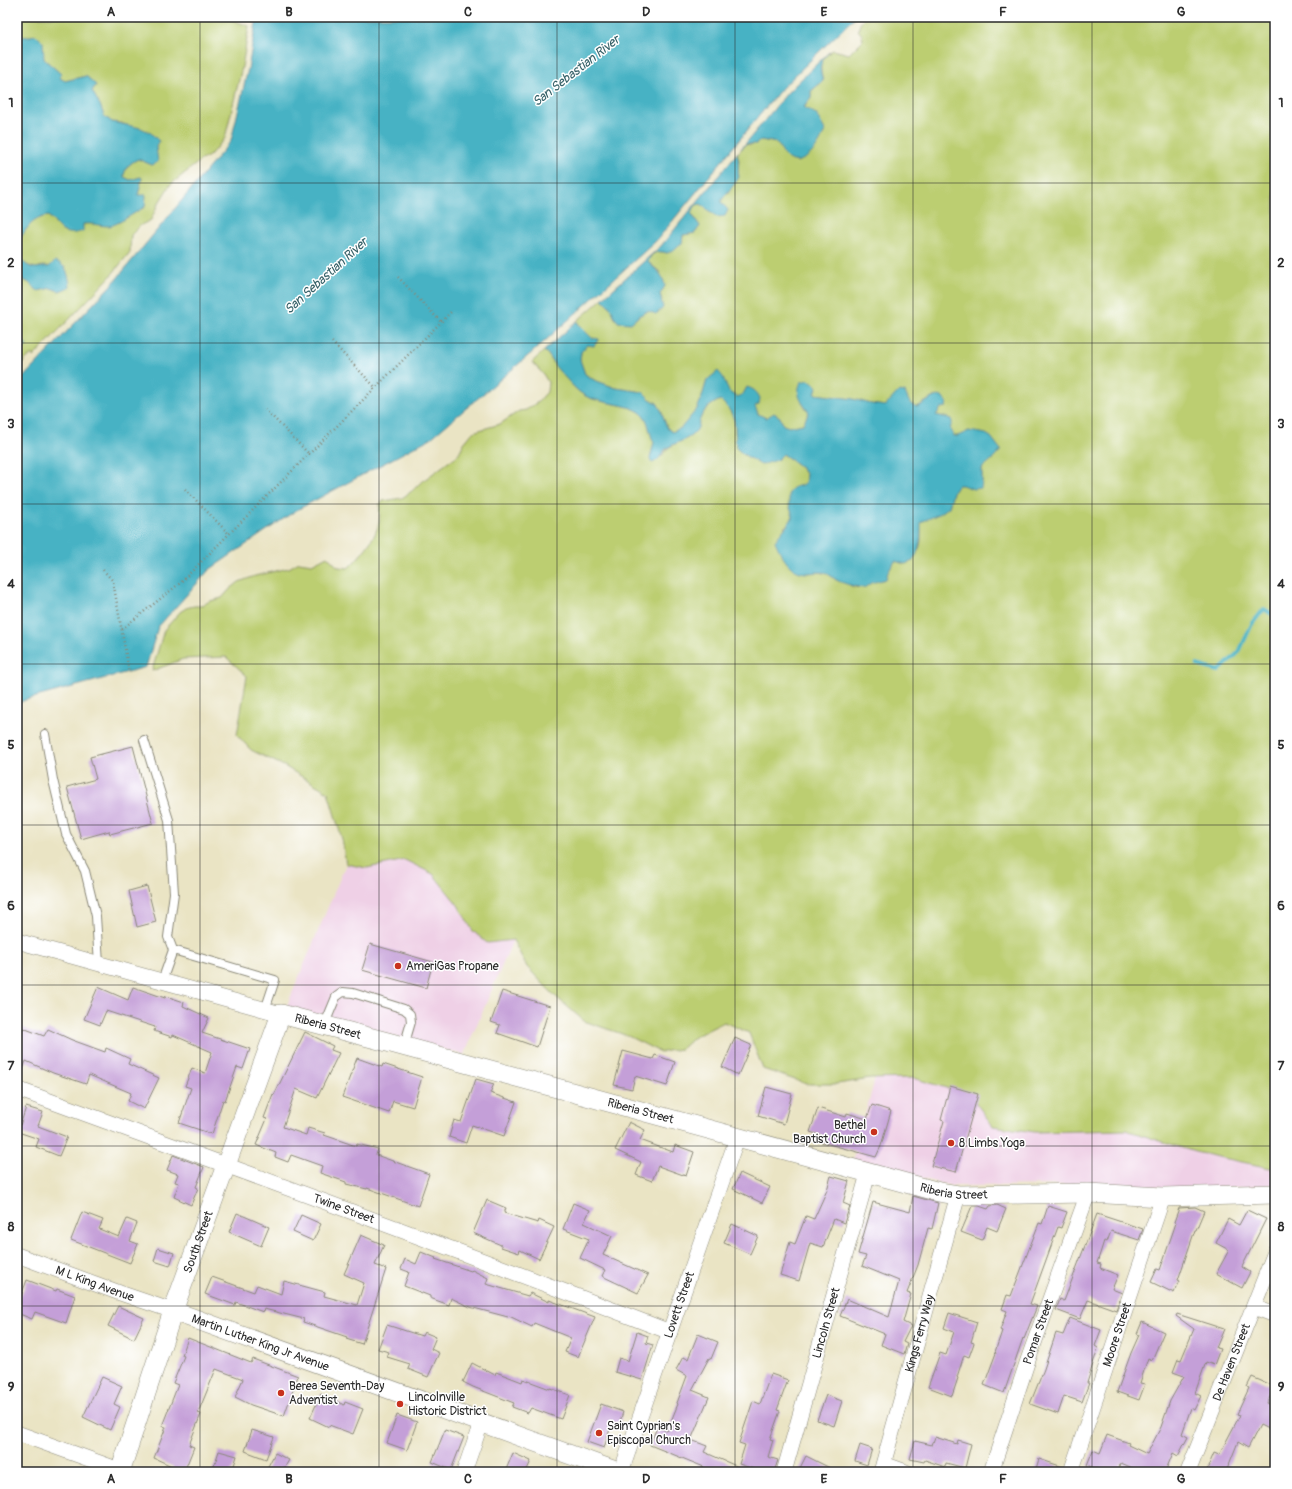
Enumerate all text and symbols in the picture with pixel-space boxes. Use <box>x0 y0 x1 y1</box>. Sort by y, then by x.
text: A <box>107 4 116 20</box>
text: B <box>285 4 293 20</box>
text: C <box>464 4 472 20</box>
text: D <box>642 4 650 20</box>
text: E <box>821 4 828 20</box>
text: F <box>999 4 1007 20</box>
text: G <box>1177 4 1186 20</box>
water label: San Sebastian River <box>529 31 625 110</box>
text: 1 <box>8 95 14 111</box>
text: 1 <box>1278 95 1284 111</box>
water label: San Sebastian River <box>281 233 373 317</box>
text: 2 <box>7 255 15 271</box>
text: 2 <box>1277 255 1285 271</box>
text: 3 <box>7 416 15 432</box>
text: 3 <box>1277 416 1285 432</box>
text: 4 <box>7 576 15 592</box>
text: 4 <box>1277 576 1285 592</box>
text: 5 <box>7 737 15 753</box>
text: 5 <box>1277 737 1285 753</box>
text: 6 <box>7 898 15 914</box>
text: 6 <box>1277 898 1285 914</box>
place label: AmeriGas Propane <box>406 959 499 974</box>
marker: AmeriGas Propane <box>393 961 403 971</box>
street label: Riberia Street <box>293 1010 363 1042</box>
text: 7 <box>8 1058 15 1074</box>
text: 7 <box>1278 1058 1285 1074</box>
street label: Riberia Street <box>606 1095 676 1127</box>
place label: Bethel Baptist Church <box>793 1118 866 1147</box>
marker: Bethel Baptist Church <box>869 1127 879 1137</box>
place label: 8 Limbs Yoga <box>959 1136 1025 1151</box>
marker: 8 Limbs Yoga <box>946 1138 956 1148</box>
street label: Riberia Street <box>918 1180 988 1203</box>
street label: Twine Street <box>311 1190 377 1227</box>
street label: South Street <box>180 1209 216 1275</box>
text: 8 <box>8 1219 15 1235</box>
text: 8 <box>1278 1219 1285 1235</box>
street label: M L King Avenue <box>54 1262 136 1305</box>
street label: Lovett Street <box>661 1269 698 1340</box>
street label: Lincoln Street <box>809 1285 843 1360</box>
street label: Kings Ferry Way <box>902 1293 938 1374</box>
street label: Pomar Street <box>1020 1297 1057 1366</box>
street label: Moore Street <box>1099 1300 1135 1368</box>
street label: Martin Luther King Jr Avenue <box>190 1311 331 1374</box>
street label: De Haven Street <box>1209 1321 1254 1403</box>
text: 9 <box>8 1379 15 1395</box>
place label: Berea Seventh-Day Adventist <box>289 1379 384 1408</box>
text: 9 <box>1278 1379 1285 1395</box>
marker: Berea Seventh-Day Adventist <box>276 1388 286 1398</box>
place label: Lincolnville Historic District <box>408 1390 487 1419</box>
marker: Lincolnville Historic District <box>395 1399 405 1409</box>
place label: Saint Cyprian's Episcopal Church <box>607 1419 691 1448</box>
marker: Saint Cyprian's Episcopal Church <box>594 1428 604 1438</box>
text: A <box>107 1471 116 1487</box>
text: B <box>285 1471 293 1487</box>
text: C <box>464 1471 472 1487</box>
text: D <box>642 1471 650 1487</box>
text: E <box>821 1471 828 1487</box>
text: F <box>999 1471 1007 1487</box>
text: G <box>1177 1471 1186 1487</box>

